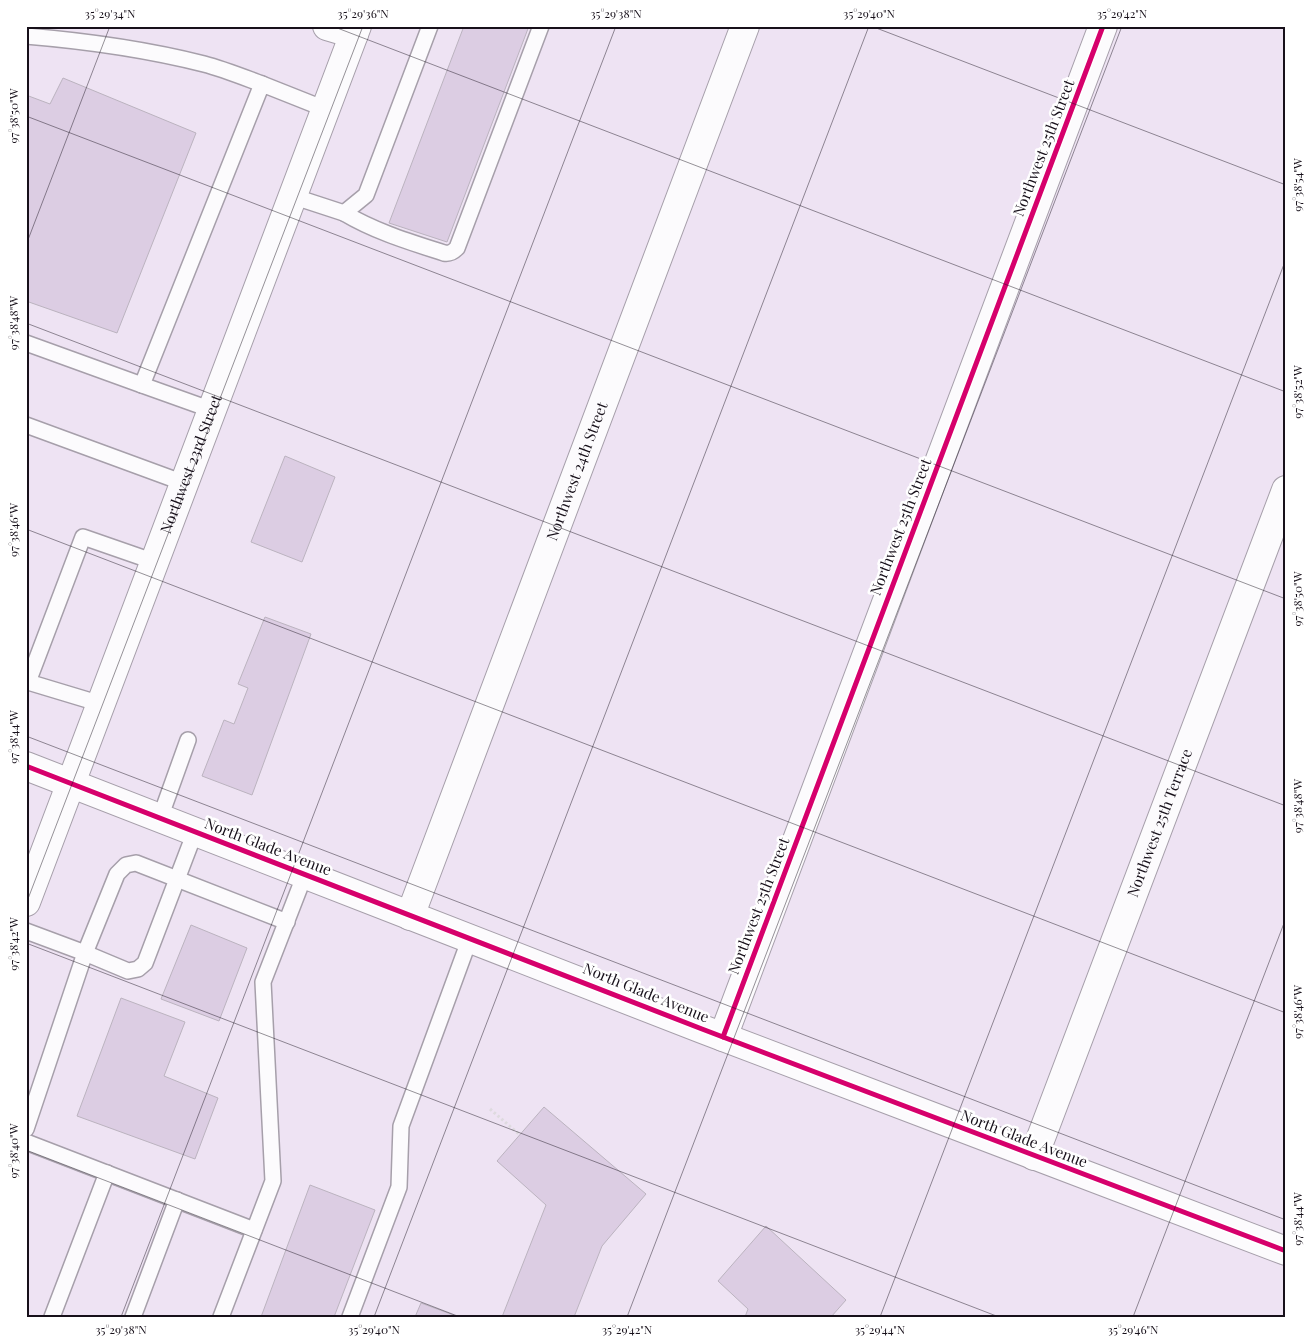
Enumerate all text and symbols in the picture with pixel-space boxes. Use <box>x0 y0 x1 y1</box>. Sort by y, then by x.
text: 35°29'34"N <box>84 5 136 21</box>
text: 35°29'36"N <box>337 5 389 21</box>
text: 35°29'38"N <box>590 5 642 21</box>
text: 35°29'40"N <box>843 5 896 21</box>
text: 35°29'42"N <box>1097 5 1148 21</box>
street label: Northwest 25th Street <box>1008 76 1079 219</box>
text: 97°38'50"W <box>5 88 21 144</box>
text: 97°38'54"W <box>1289 158 1305 212</box>
text: 97°38'48"W <box>5 296 21 350</box>
text: 97°38'52"W <box>1289 365 1305 419</box>
street label: Northwest 23rd Street <box>155 391 226 536</box>
street label: Northwest 24th Street <box>541 398 612 543</box>
street label: Northwest 25th Street <box>865 455 936 598</box>
text: 97°38'46"W <box>5 503 21 557</box>
text: 97°38'50"W <box>1289 571 1305 627</box>
text: 97°38'44"W <box>5 710 21 764</box>
street label: Northwest 25th Terrace <box>1122 746 1196 900</box>
text: 97°38'48"W <box>1289 779 1305 833</box>
street label: North Glade Avenue <box>202 813 335 879</box>
street label: Northwest 25th Street <box>723 834 794 977</box>
text: 97°38'42"W <box>5 917 21 971</box>
street label: North Glade Avenue <box>580 958 712 1027</box>
text: 97°38'46"W <box>1289 985 1305 1039</box>
street label: North Glade Avenue <box>958 1105 1091 1171</box>
text: 97°38'40"W <box>5 1123 21 1179</box>
text: 97°38'44"W <box>1289 1192 1305 1246</box>
text: 35°29'38"N <box>95 1321 147 1337</box>
text: 35°29'40"N <box>348 1321 401 1337</box>
text: 35°29'42"N <box>602 1321 653 1337</box>
text: 35°29'44"N <box>855 1321 906 1337</box>
text: 35°29'46"N <box>1107 1321 1159 1337</box>

